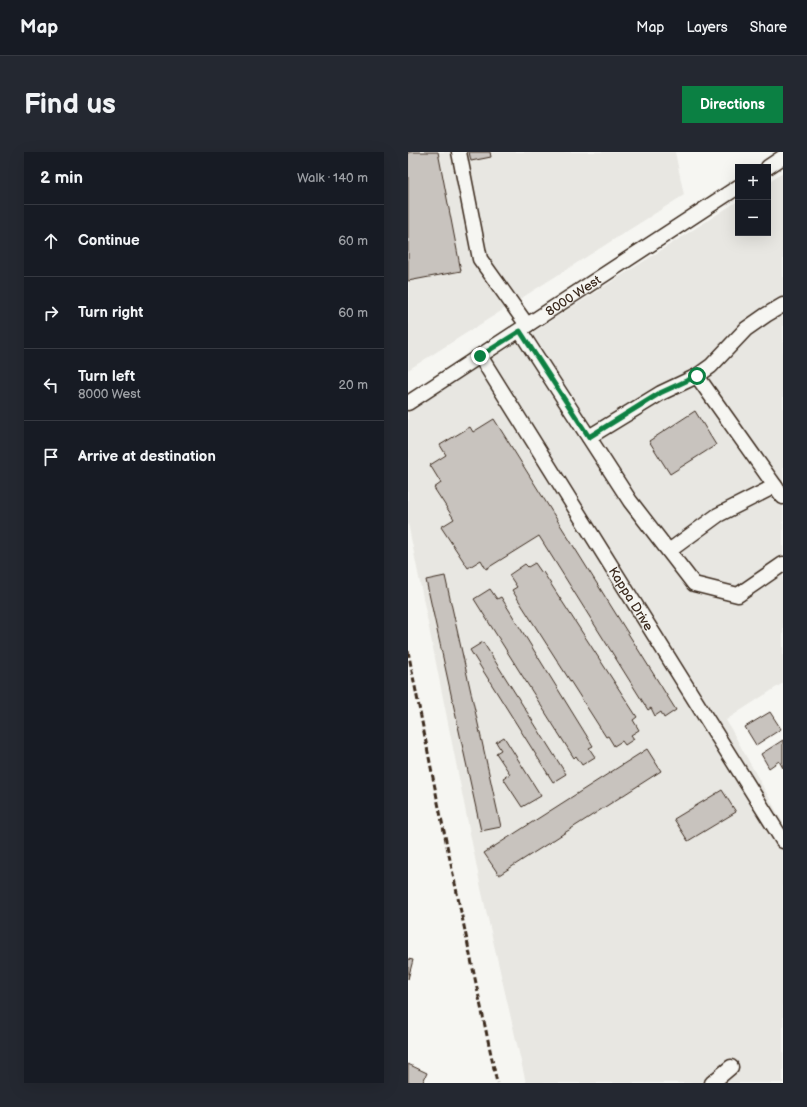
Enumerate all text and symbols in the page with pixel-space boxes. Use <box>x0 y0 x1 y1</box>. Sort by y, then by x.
text: Map <box>20 16 58 39</box>
text: Map <box>636 19 664 36</box>
text: Layers <box>686 19 728 36</box>
text: Share <box>750 19 787 36</box>
button: Directions <box>682 86 783 123</box>
text: Find us <box>24 88 116 121</box>
map controls <box>735 164 771 236</box>
button: + <box>735 164 771 200</box>
text: 2 min <box>40 168 83 188</box>
text: Walk · 140 m <box>297 170 368 186</box>
button: − <box>735 200 771 236</box>
icon: ahead <box>40 230 62 252</box>
text: Continue <box>78 231 140 250</box>
text: 60 m <box>338 233 368 249</box>
street label: 8000 West <box>543 272 604 320</box>
icon: right <box>40 302 62 324</box>
text: Turn right <box>78 303 143 322</box>
text: 60 m <box>338 305 368 321</box>
route end <box>471 347 489 365</box>
text: Turn left <box>78 367 135 386</box>
route start <box>688 367 706 385</box>
icon: left <box>40 374 62 396</box>
text: 20 m <box>338 377 368 393</box>
text: 8000 West <box>78 386 141 402</box>
icon: arrive <box>40 446 62 468</box>
text: Arrive at destination <box>78 447 216 466</box>
street label: Kappa Drive <box>605 564 657 634</box>

